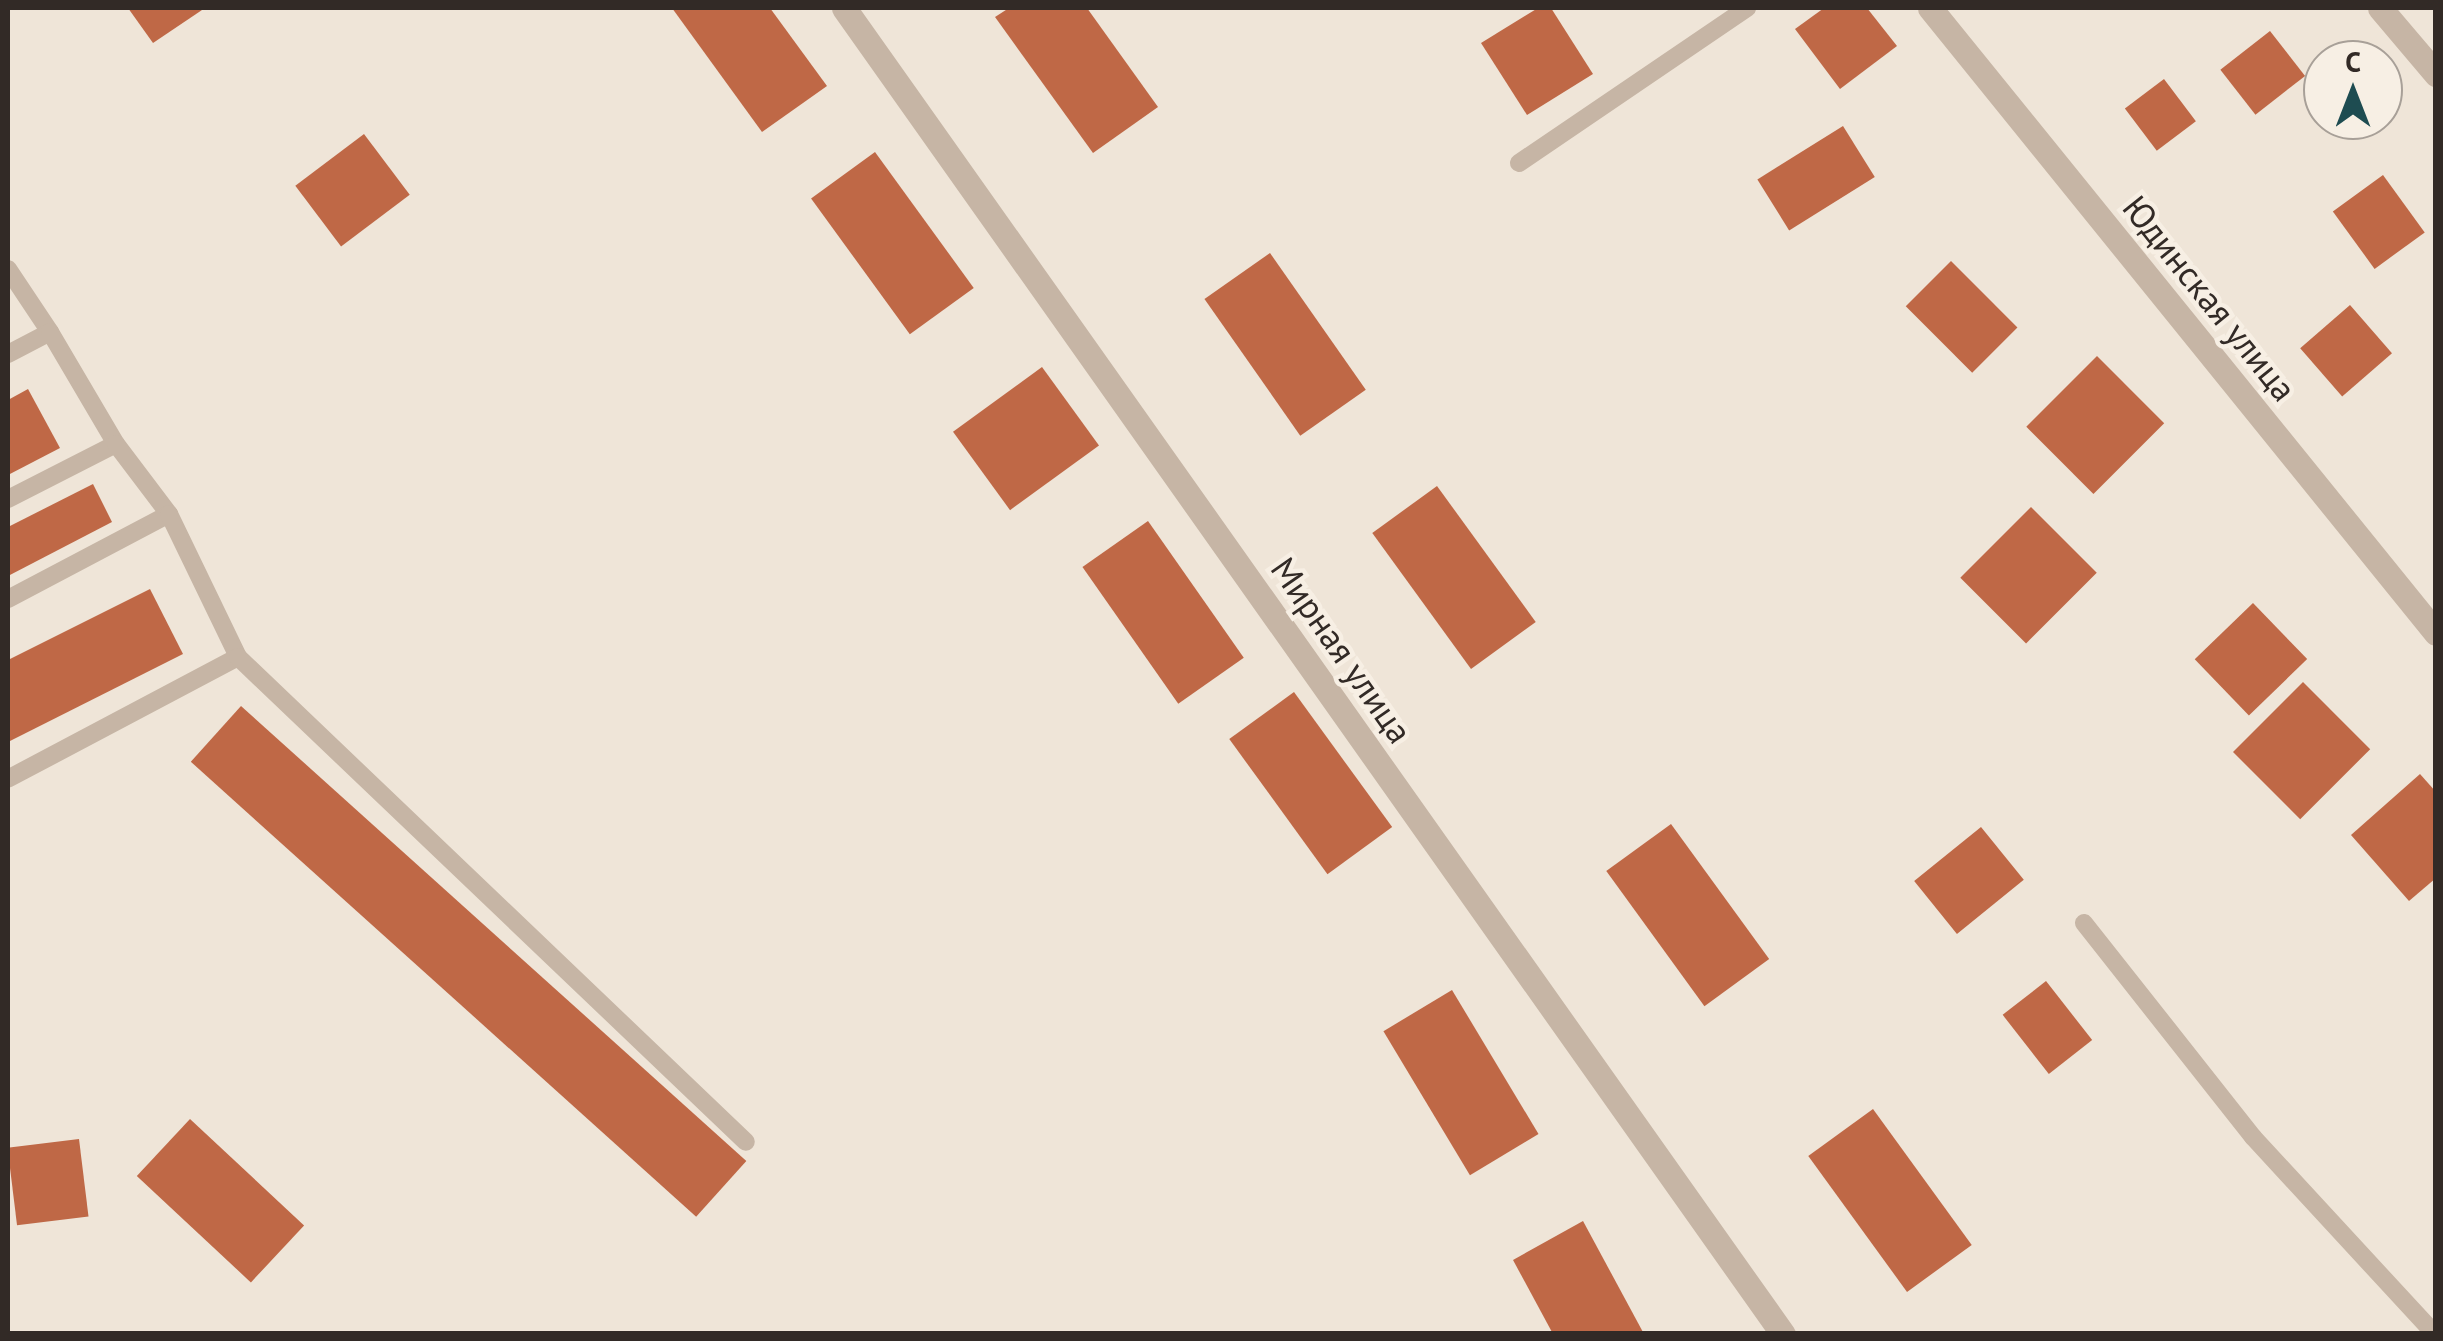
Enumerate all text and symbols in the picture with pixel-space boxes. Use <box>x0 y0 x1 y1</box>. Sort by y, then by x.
north arrow <box>2303 40 2403 140</box>
text: С <box>2345 43 2361 80</box>
street label: Юдинская улица <box>2114 187 2306 409</box>
street label: Мирная улица <box>1263 549 1421 751</box>

